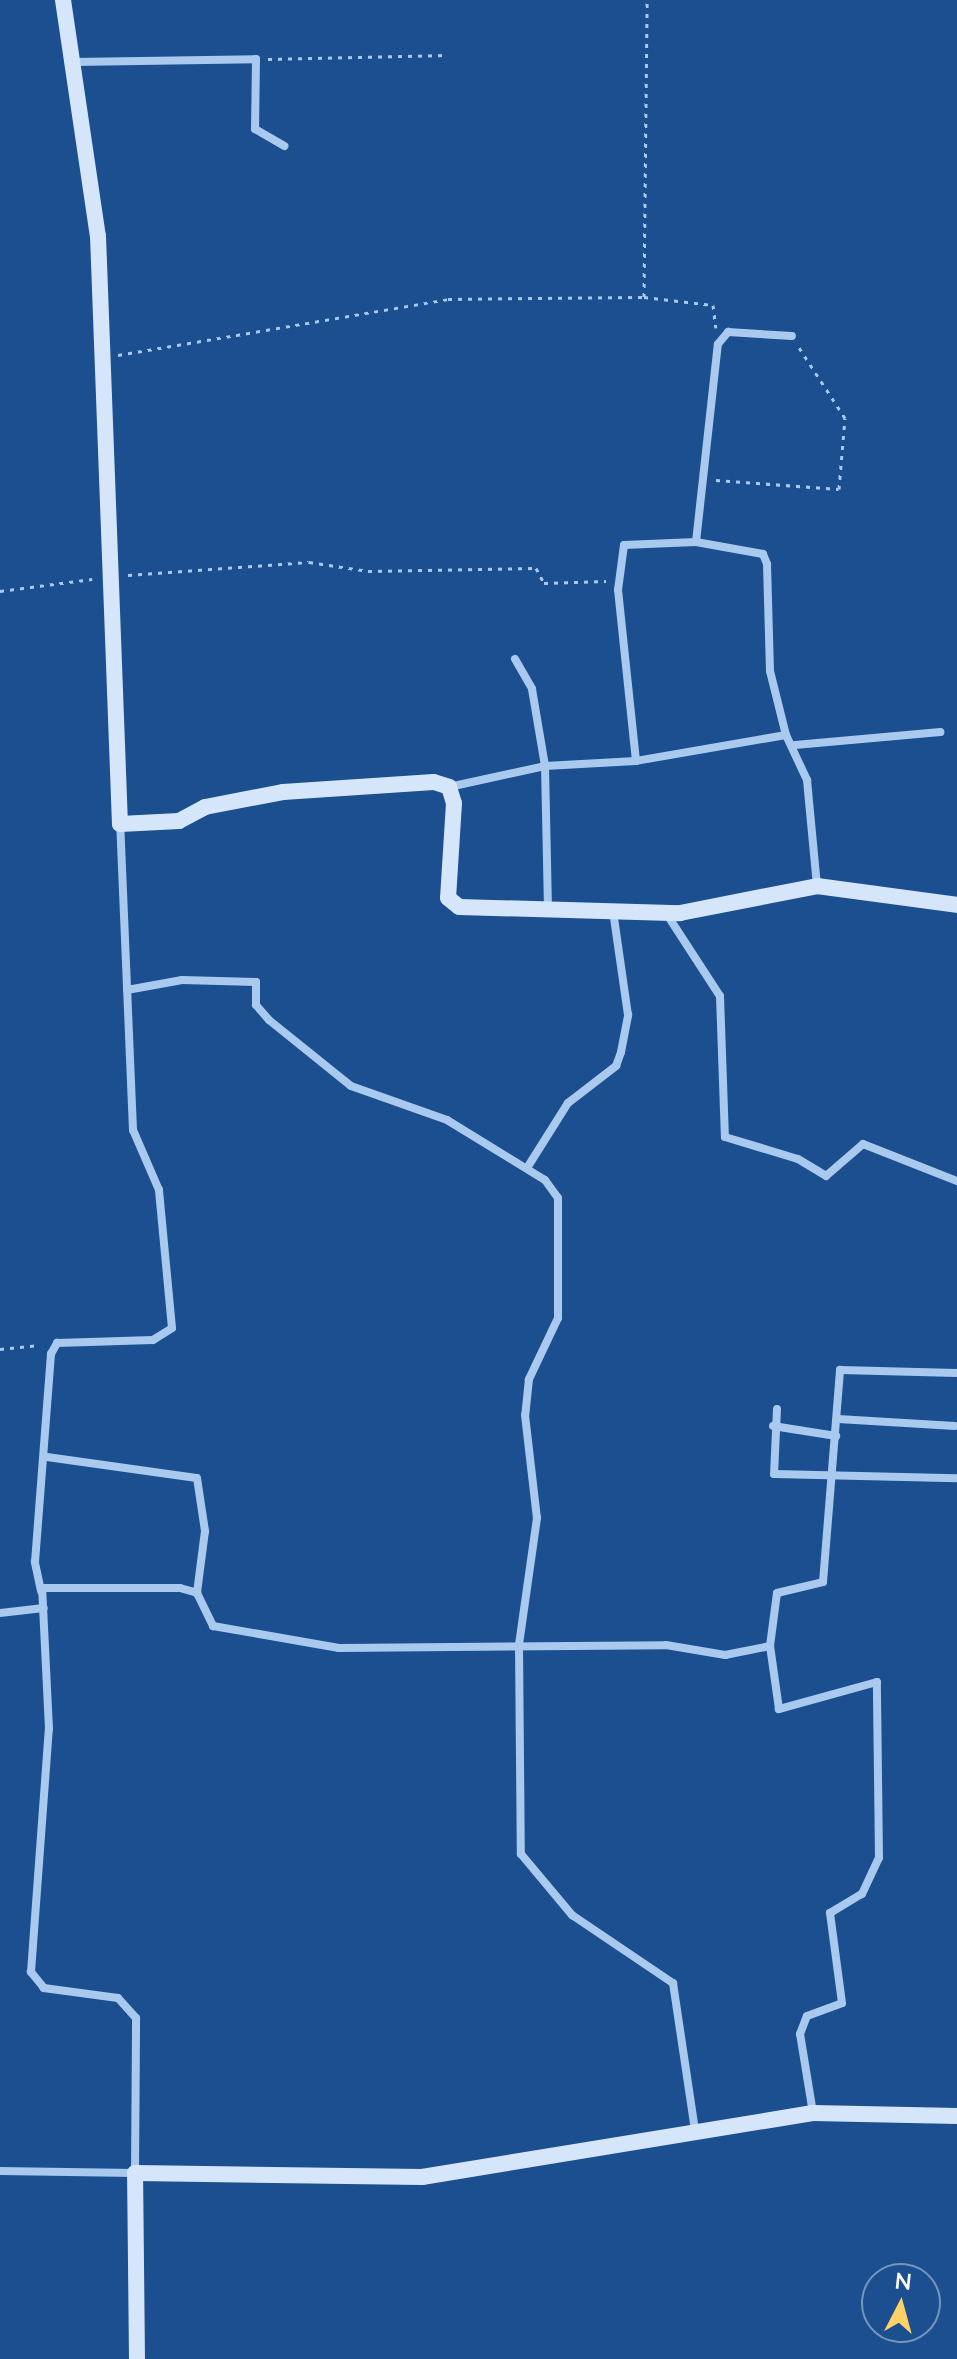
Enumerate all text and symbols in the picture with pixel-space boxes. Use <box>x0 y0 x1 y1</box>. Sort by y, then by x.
north arrow <box>861 2263 941 2343</box>
text: N <box>894 2266 913 2295</box>

